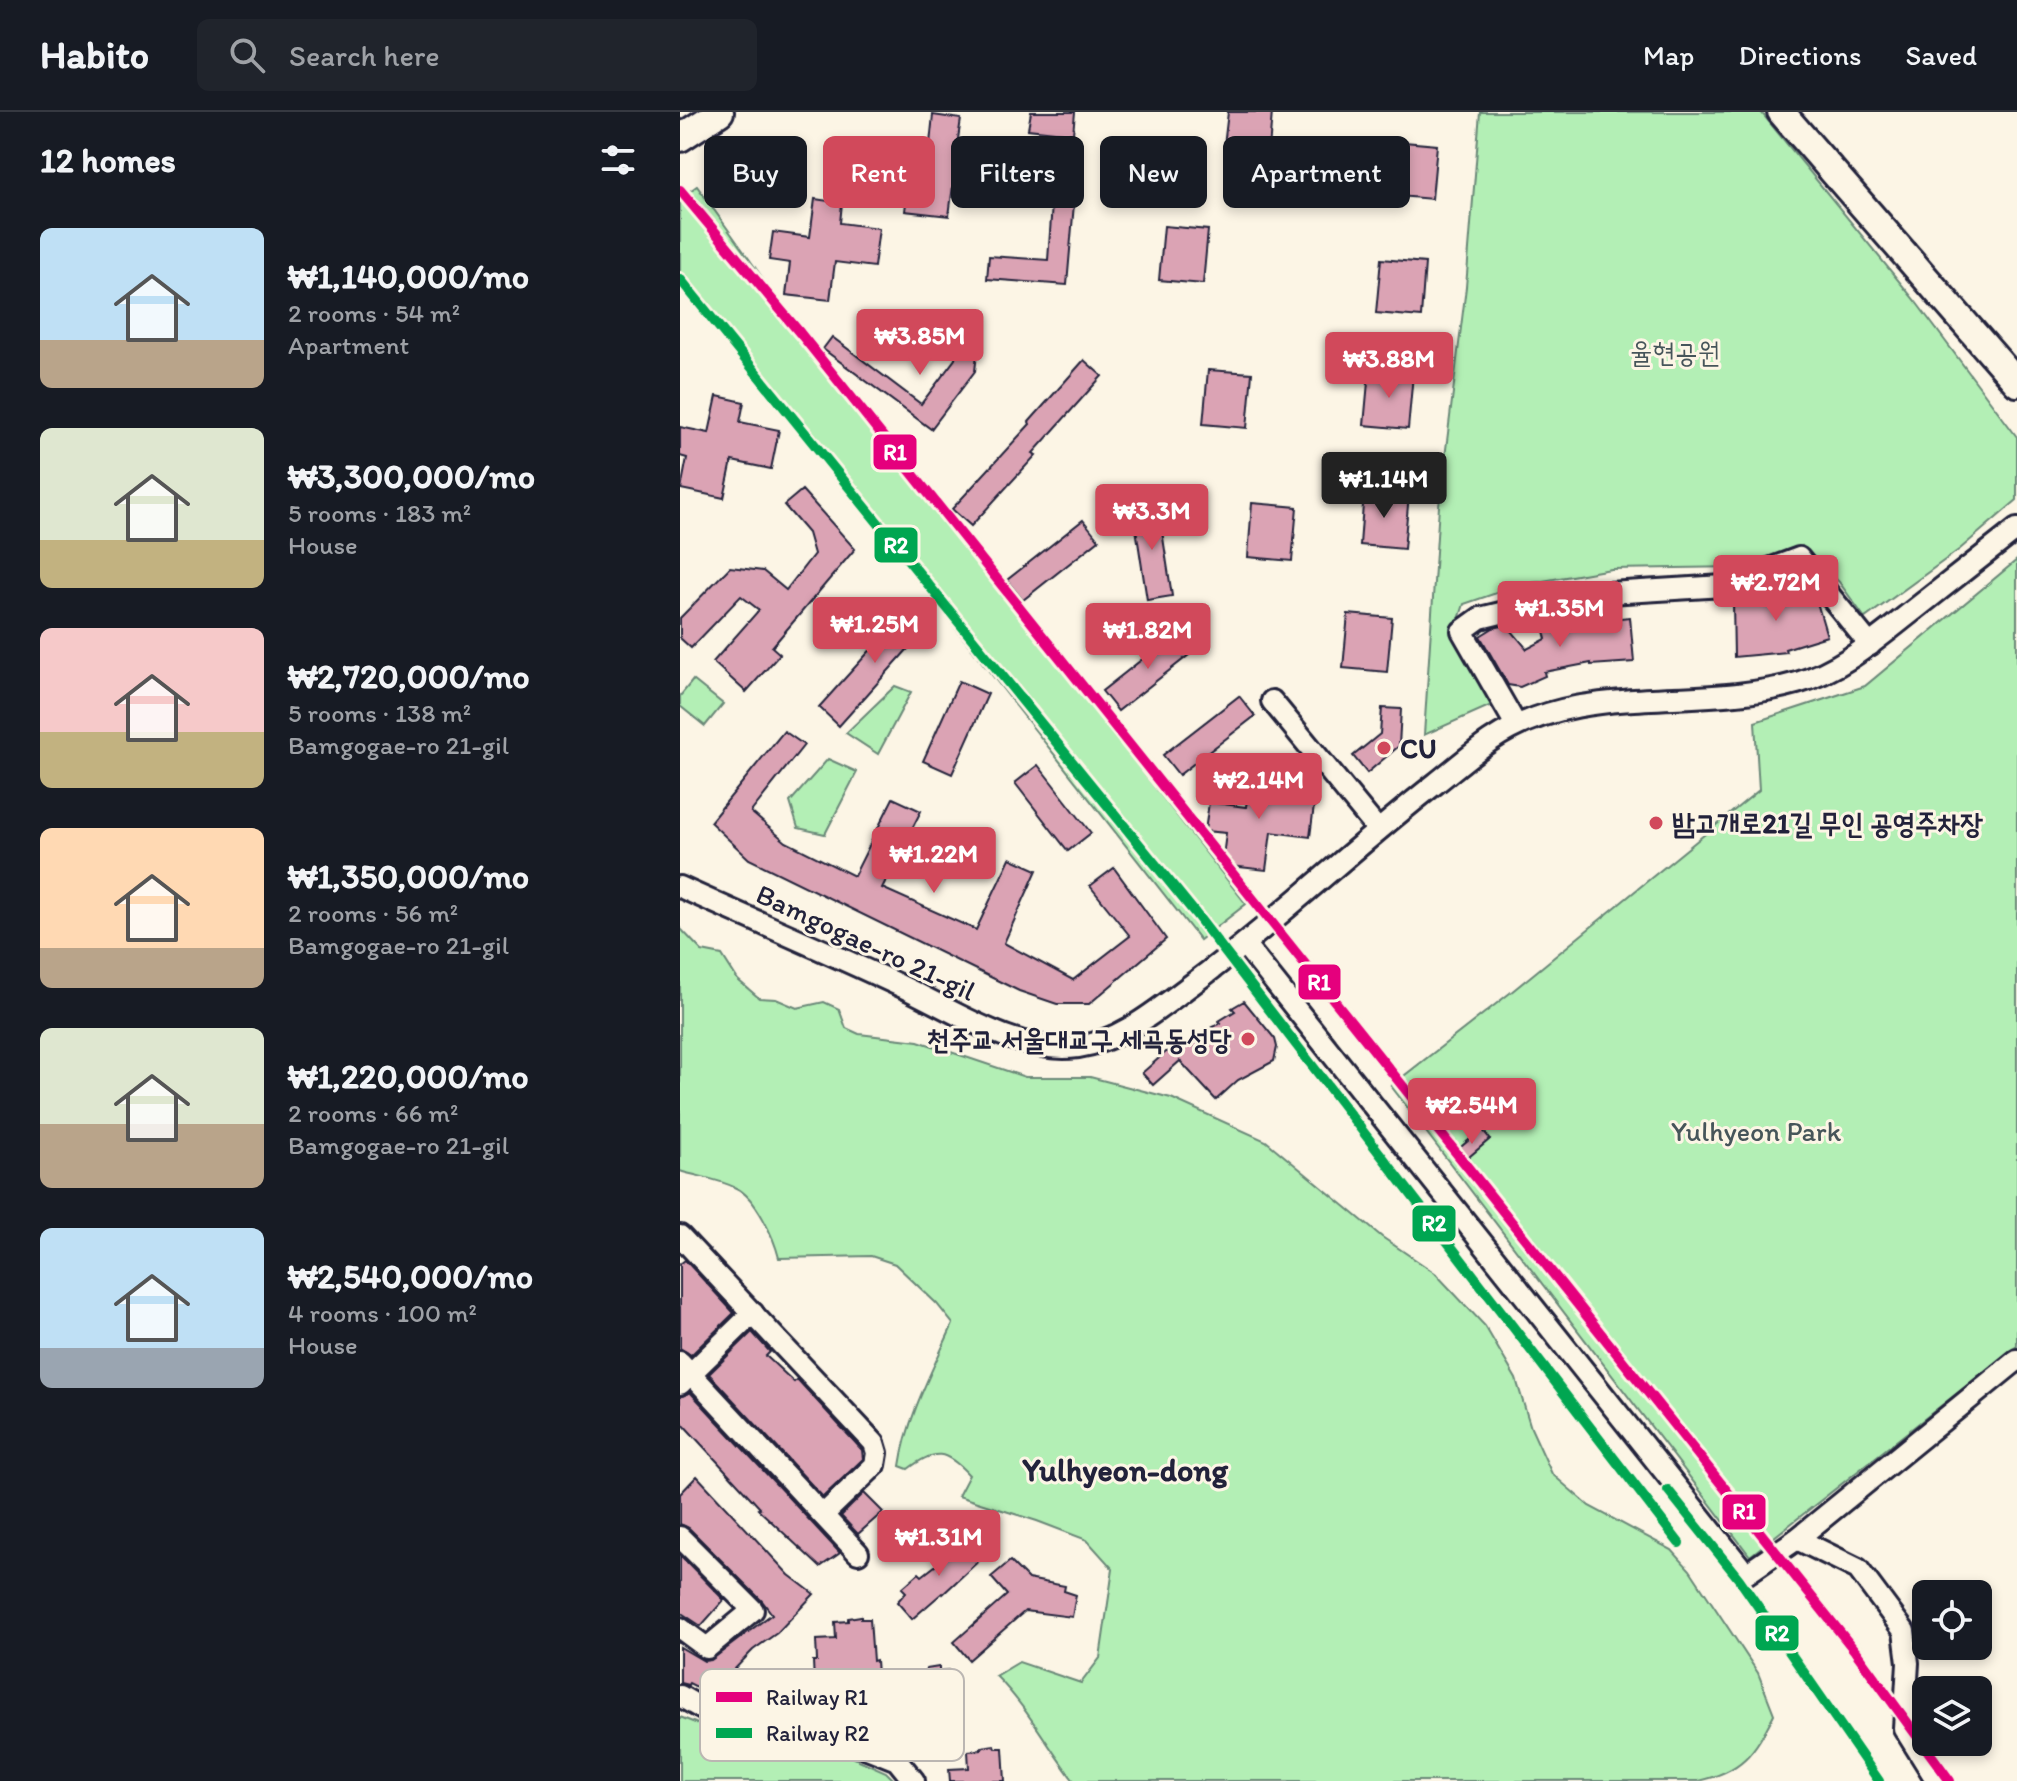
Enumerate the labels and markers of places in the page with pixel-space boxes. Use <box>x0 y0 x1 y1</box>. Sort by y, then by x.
pin: ₩3.85M <box>855 309 985 377</box>
pin: ₩3.88M <box>1324 332 1454 400</box>
pin: ₩1.14M <box>1319 452 1449 520</box>
pin: ₩3.3M <box>1096 484 1208 552</box>
pin: ₩2.72M <box>1711 555 1841 623</box>
pin: ₩1.35M <box>1495 581 1625 649</box>
pin: ₩1.25M <box>810 597 940 665</box>
pin: ₩1.82M <box>1083 603 1213 671</box>
place label: CU <box>1400 731 1437 765</box>
marker: CU <box>1375 739 1393 757</box>
pin: ₩2.14M <box>1194 753 1324 821</box>
place label: 밤고개로21길 무인 공영주차장 <box>1672 806 1983 840</box>
marker: 밤고개로21길 무인 공영주차장 <box>1647 814 1665 832</box>
pin: ₩1.22M <box>869 827 999 895</box>
place label: 천주교 서울대교구 세곡동성당 <box>926 1022 1232 1056</box>
marker: 천주교 서울대교구 세곡동성당 <box>1239 1030 1257 1048</box>
pin: ₩2.54M <box>1407 1078 1537 1146</box>
pin: ₩1.31M <box>874 1510 1004 1578</box>

